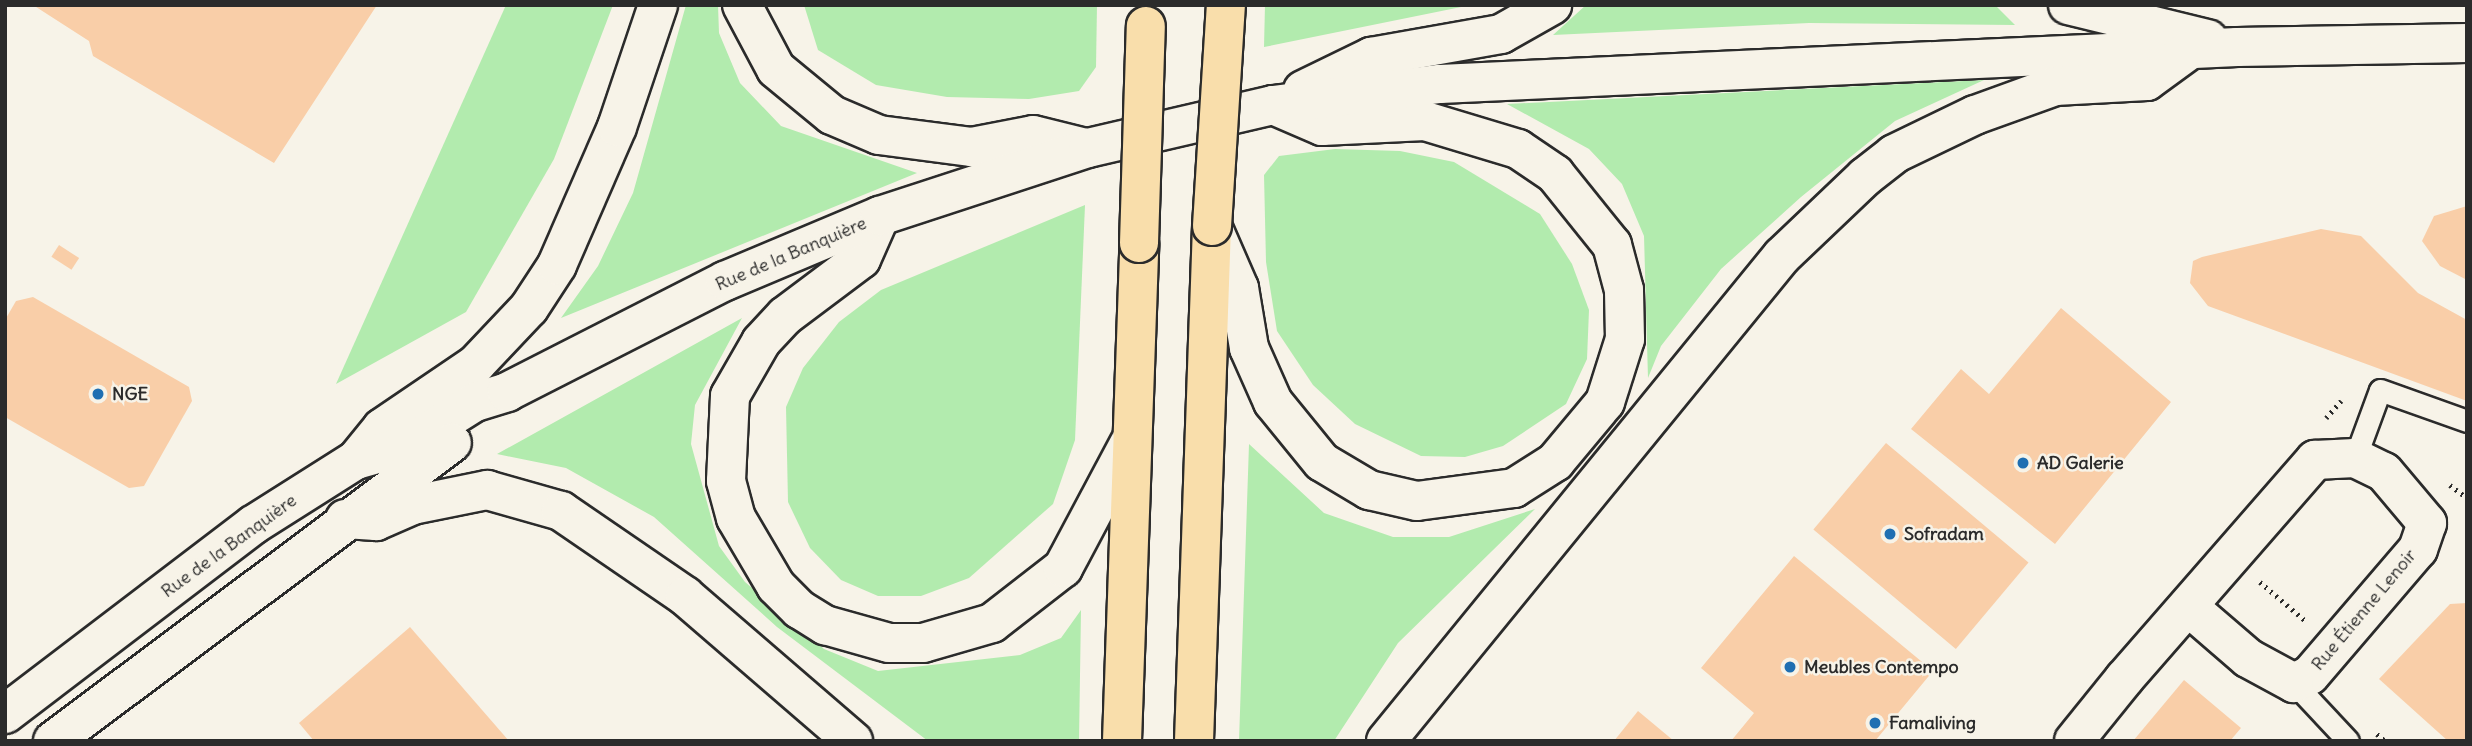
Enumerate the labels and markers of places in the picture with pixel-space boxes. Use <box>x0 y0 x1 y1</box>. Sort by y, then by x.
place label: NGE <box>112 383 148 405</box>
marker: NGE <box>90 386 106 402</box>
place label: AD Galerie <box>2037 452 2124 474</box>
marker: AD Galerie <box>2015 455 2031 471</box>
place label: Sofradam <box>1904 523 1984 545</box>
marker: Sofradam <box>1882 526 1898 542</box>
place label: Meubles Contempo <box>1804 656 1959 678</box>
marker: Meubles Contempo <box>1782 659 1798 675</box>
place label: Famaliving <box>1889 712 1976 734</box>
marker: Famaliving <box>1867 715 1883 731</box>

